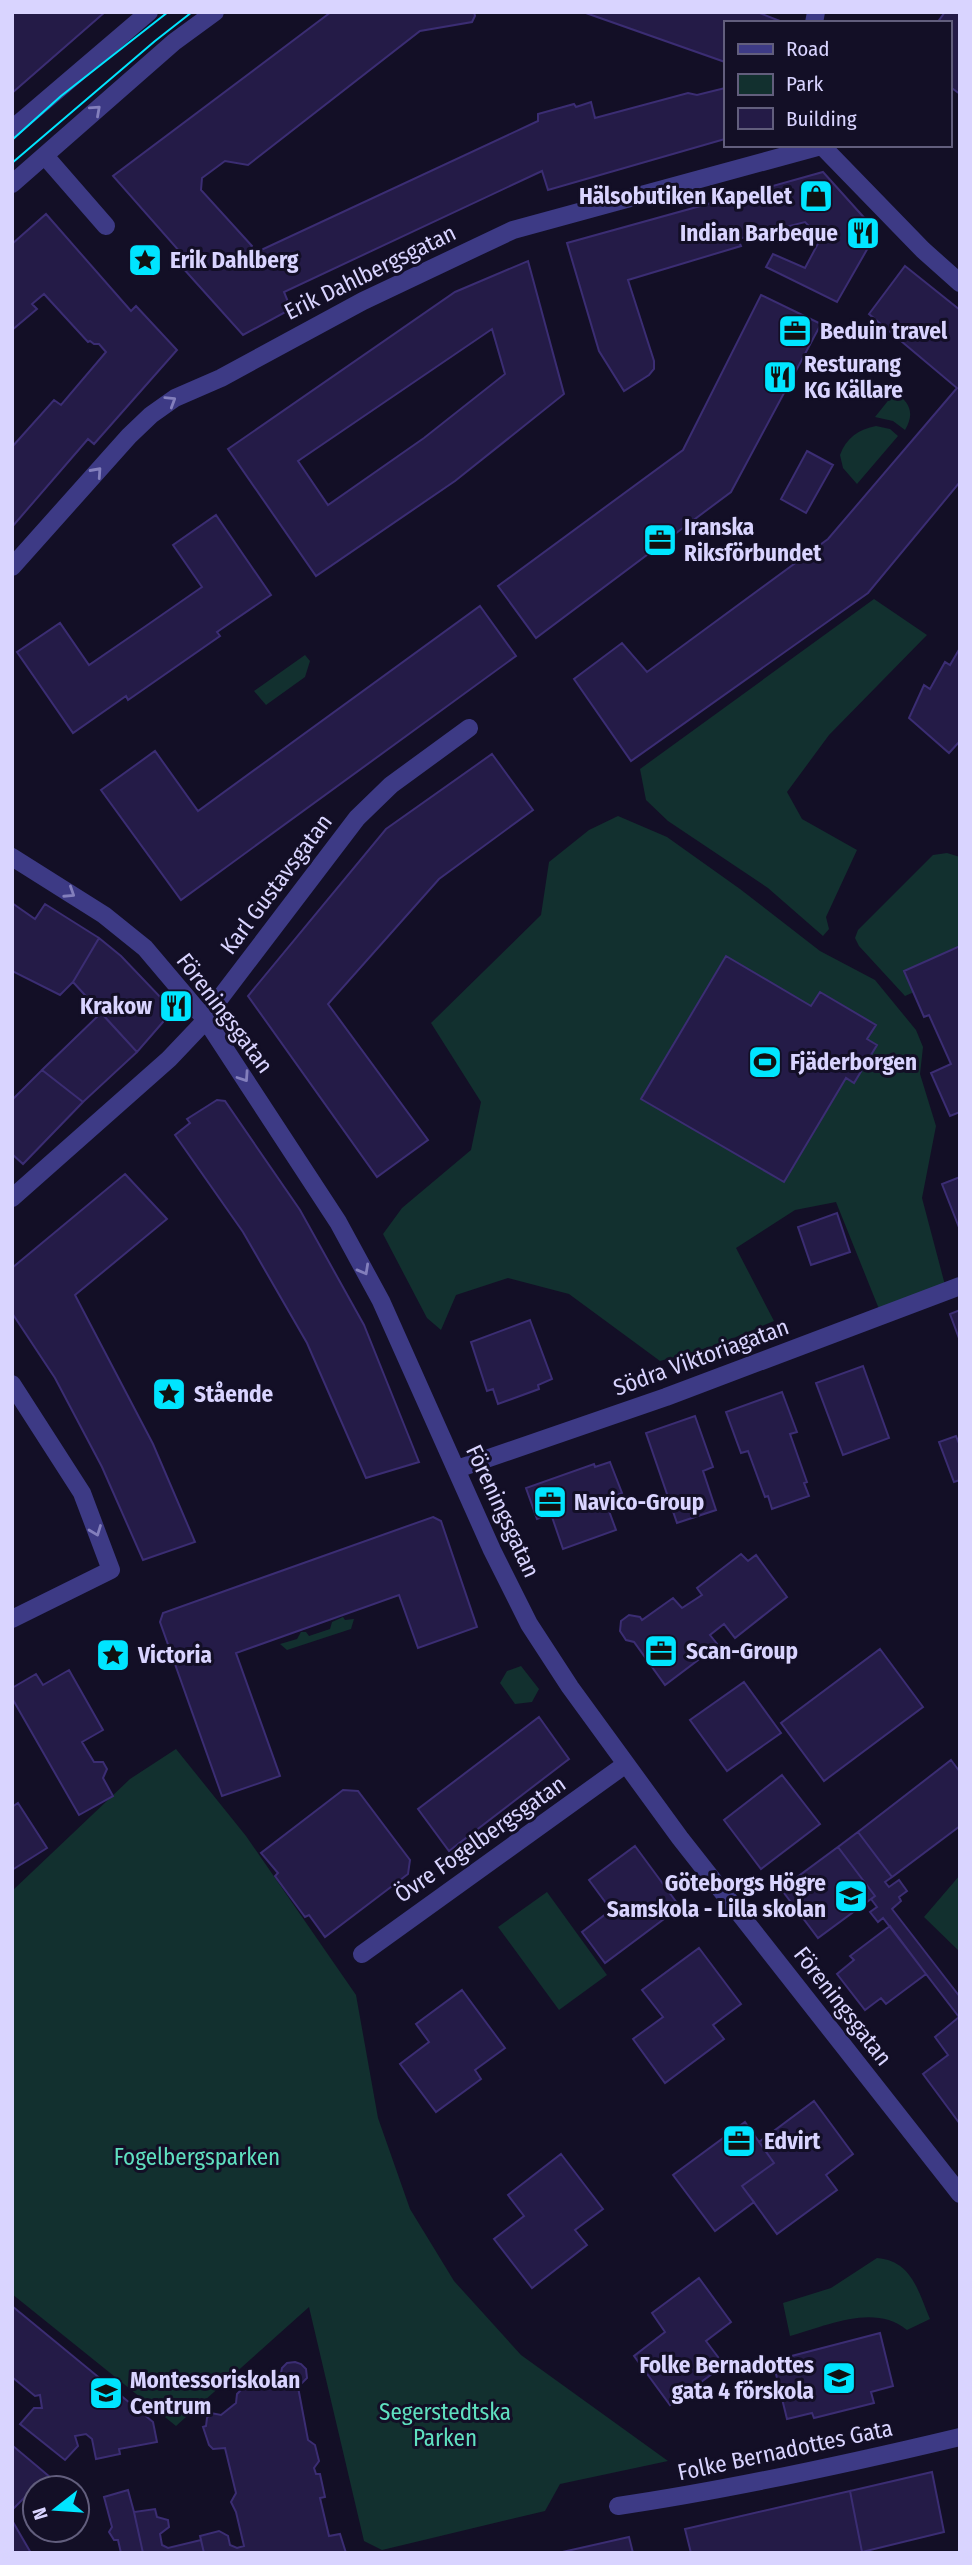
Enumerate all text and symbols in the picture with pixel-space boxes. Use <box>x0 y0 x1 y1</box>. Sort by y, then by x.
legend <box>724 21 951 147</box>
text: Road <box>786 36 830 62</box>
text: Park <box>786 71 824 97</box>
one-way arrow <box>88 106 101 119</box>
text: Building <box>786 106 857 132</box>
shop icon: Hälsobutiken Kapellet <box>797 177 835 215</box>
place label: Hälsobutiken Kapellet <box>579 182 793 210</box>
restaurant icon: Indian Barbeque <box>844 214 882 252</box>
street label: Erik Dahlbergsgatan <box>280 218 460 326</box>
place label: Indian Barbeque <box>680 219 838 247</box>
place icon: Erik Dahlberg <box>126 241 164 279</box>
place label: Erik Dahlberg <box>170 246 299 274</box>
office icon: Beduin travel <box>776 312 814 350</box>
place label: Beduin travel <box>820 317 948 345</box>
place label: Resturang KG Källare <box>804 350 903 404</box>
restaurant icon: Resturang KG Källare <box>761 358 799 396</box>
one-way arrow <box>164 397 177 410</box>
one-way arrow <box>88 468 101 481</box>
place label: Iranska Riksförbundet <box>684 513 822 567</box>
office icon: Iranska Riksförbundet <box>641 521 679 559</box>
street label: Karl Gustavsgatan <box>214 808 338 960</box>
one-way arrow <box>62 884 75 897</box>
street label: Föreningsgatan <box>171 947 279 1079</box>
restaurant icon: Krakow <box>157 987 195 1025</box>
place label: Krakow <box>80 992 152 1020</box>
sports icon: Fjäderborgen <box>746 1043 784 1081</box>
place label: Fjäderborgen <box>790 1048 917 1076</box>
one-way arrow <box>236 1069 248 1082</box>
one-way arrow <box>356 1263 369 1275</box>
street label: Södra Viktoriagatan <box>609 1312 793 1402</box>
place icon: Stående <box>150 1375 188 1413</box>
place label: Stående <box>194 1380 273 1408</box>
street label: Föreningsgatan <box>460 1440 546 1582</box>
office icon: Navico-Group <box>531 1483 569 1521</box>
place label: Navico-Group <box>574 1488 704 1516</box>
one-way arrow <box>88 1525 102 1537</box>
office icon: Scan-Group <box>642 1632 680 1670</box>
place icon: Victoria <box>94 1636 132 1674</box>
place label: Scan-Group <box>686 1637 798 1665</box>
place label: Victoria <box>137 1641 212 1669</box>
street label: Övre Fogelbergsgatan <box>389 1770 571 1908</box>
place label: Göteborgs Högre Samskola - Lilla skolan <box>607 1869 826 1923</box>
school or university icon: Göteborgs Högre Samskola - Lilla skolan <box>832 1877 870 1915</box>
street label: Föreningsgatan <box>788 1941 898 2071</box>
office icon: Edvirt <box>720 2122 758 2160</box>
place label: Edvirt <box>764 2127 821 2155</box>
park label: Fogelbergsparken <box>114 2143 280 2171</box>
place label: Folke Bernadottes gata 4 förskola <box>639 2351 814 2405</box>
school or university icon: Folke Bernadottes gata 4 förskola <box>820 2359 858 2397</box>
place label: Montessoriskolan Centrum <box>130 2366 300 2420</box>
school or university icon: Montessoriskolan Centrum <box>87 2374 125 2412</box>
park label: Segerstedtska Parken <box>379 2398 511 2452</box>
street label: Folke Bernadottes Gata <box>675 2414 895 2486</box>
north arrow <box>21 2474 91 2544</box>
text: N <box>28 2505 53 2523</box>

